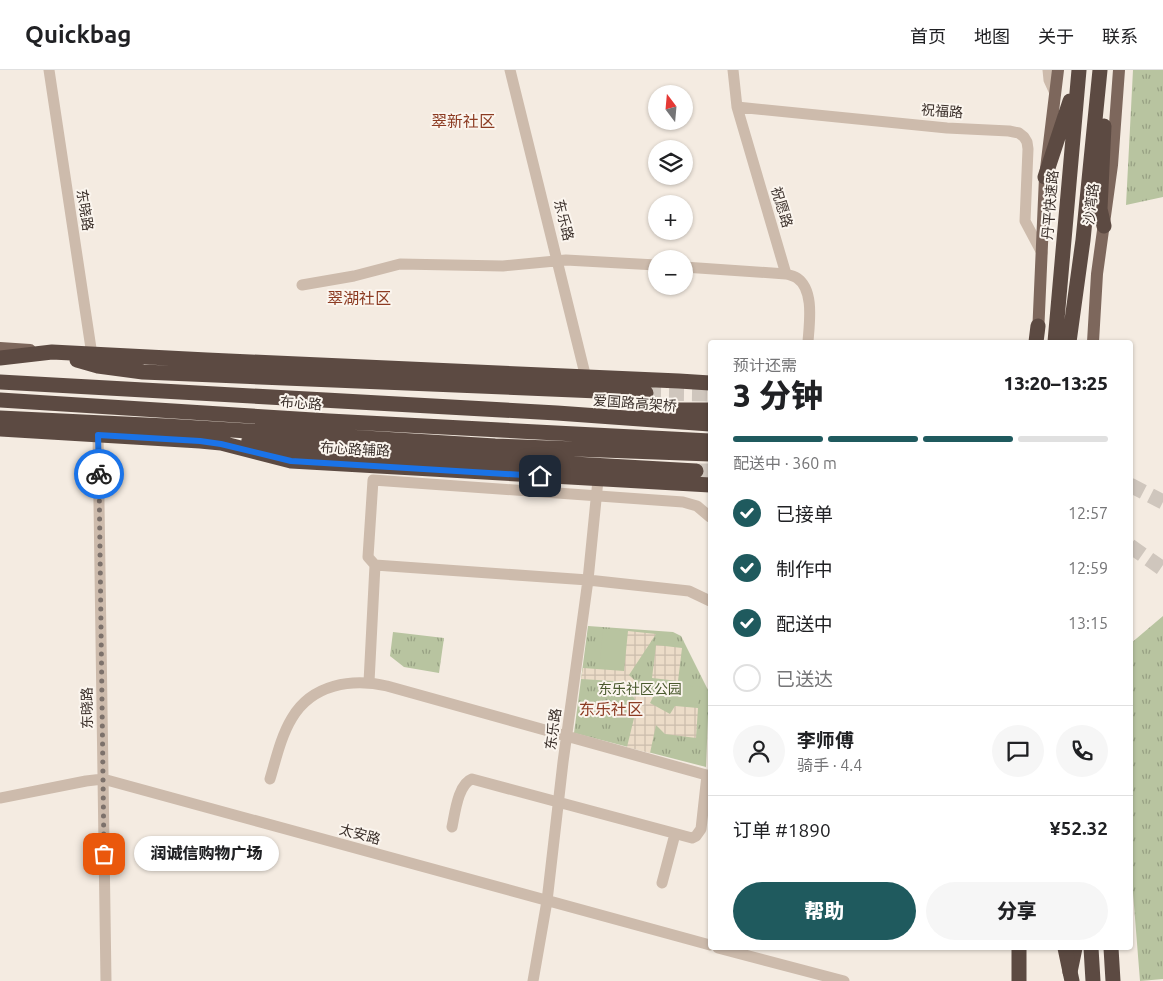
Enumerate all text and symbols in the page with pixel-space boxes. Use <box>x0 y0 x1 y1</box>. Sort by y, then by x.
text: Quickbag <box>25 21 131 48</box>
text: 首页 <box>910 26 946 46</box>
text: 地图 <box>974 26 1010 46</box>
text: 关于 <box>1038 26 1074 46</box>
text: 联系 <box>1102 26 1138 46</box>
north arrow <box>648 85 692 130</box>
map controls <box>648 85 693 295</box>
street label: 祝福路 <box>920 102 964 120</box>
district label: 翠新社区 <box>431 112 495 130</box>
button: layers <box>648 140 693 185</box>
street label: 丹平快速路 <box>1039 169 1061 241</box>
street label: 沙湾路 <box>1081 182 1101 226</box>
street label: 祝愿路 <box>768 185 796 229</box>
street label: 东晓路 <box>74 188 96 232</box>
button: + <box>648 195 693 240</box>
street label: 东乐路 <box>551 198 577 242</box>
button: − <box>648 250 693 295</box>
district label: 翠湖社区 <box>327 289 391 307</box>
text: 预计还需 <box>733 356 797 374</box>
text: 13:20–13:25 <box>1003 372 1108 394</box>
text: 3 分钟 <box>733 377 823 413</box>
street label: 爱国路高架桥 <box>593 392 677 414</box>
street label: 布心路 <box>279 394 323 412</box>
street label: 布心路辅路 <box>320 439 390 459</box>
courier <box>74 449 124 499</box>
text: 配送中 · 360 m <box>733 454 837 472</box>
pin <box>519 455 561 497</box>
icon: bike <box>85 460 113 488</box>
icon: home <box>526 462 554 490</box>
icon: check <box>733 499 761 527</box>
text: 已接单 <box>776 503 833 525</box>
text: 12:57 <box>1068 504 1108 522</box>
icon: check <box>733 554 761 582</box>
text: 制作中 <box>776 558 833 580</box>
text: 12:59 <box>1068 559 1108 577</box>
icon: check <box>733 609 761 637</box>
text: 配送中 <box>776 613 833 635</box>
text: 13:15 <box>1068 614 1108 632</box>
text: 已送达 <box>776 668 833 690</box>
park label: 东乐社区公园 <box>598 681 682 697</box>
street label: 东晓路 <box>79 687 95 729</box>
district label: 东乐社区 <box>579 700 643 718</box>
street label: 东乐路 <box>542 707 564 751</box>
button: person <box>733 725 785 777</box>
button: chat <box>992 725 1044 777</box>
button: phone <box>1056 725 1108 777</box>
text: 李师傅 <box>797 729 854 751</box>
text: 骑手 · 4.4 <box>797 756 862 774</box>
text: ¥52.32 <box>1050 817 1108 839</box>
text: 订单 #1890 <box>733 819 831 841</box>
street label: 太安路 <box>338 821 382 847</box>
pin <box>83 833 125 875</box>
callout: 润诚信购物广场 <box>134 836 279 872</box>
icon: bag <box>90 840 118 868</box>
text: 润诚信购物广场 <box>150 844 263 862</box>
button: 帮助 <box>733 882 916 940</box>
button: 分享 <box>926 882 1108 940</box>

